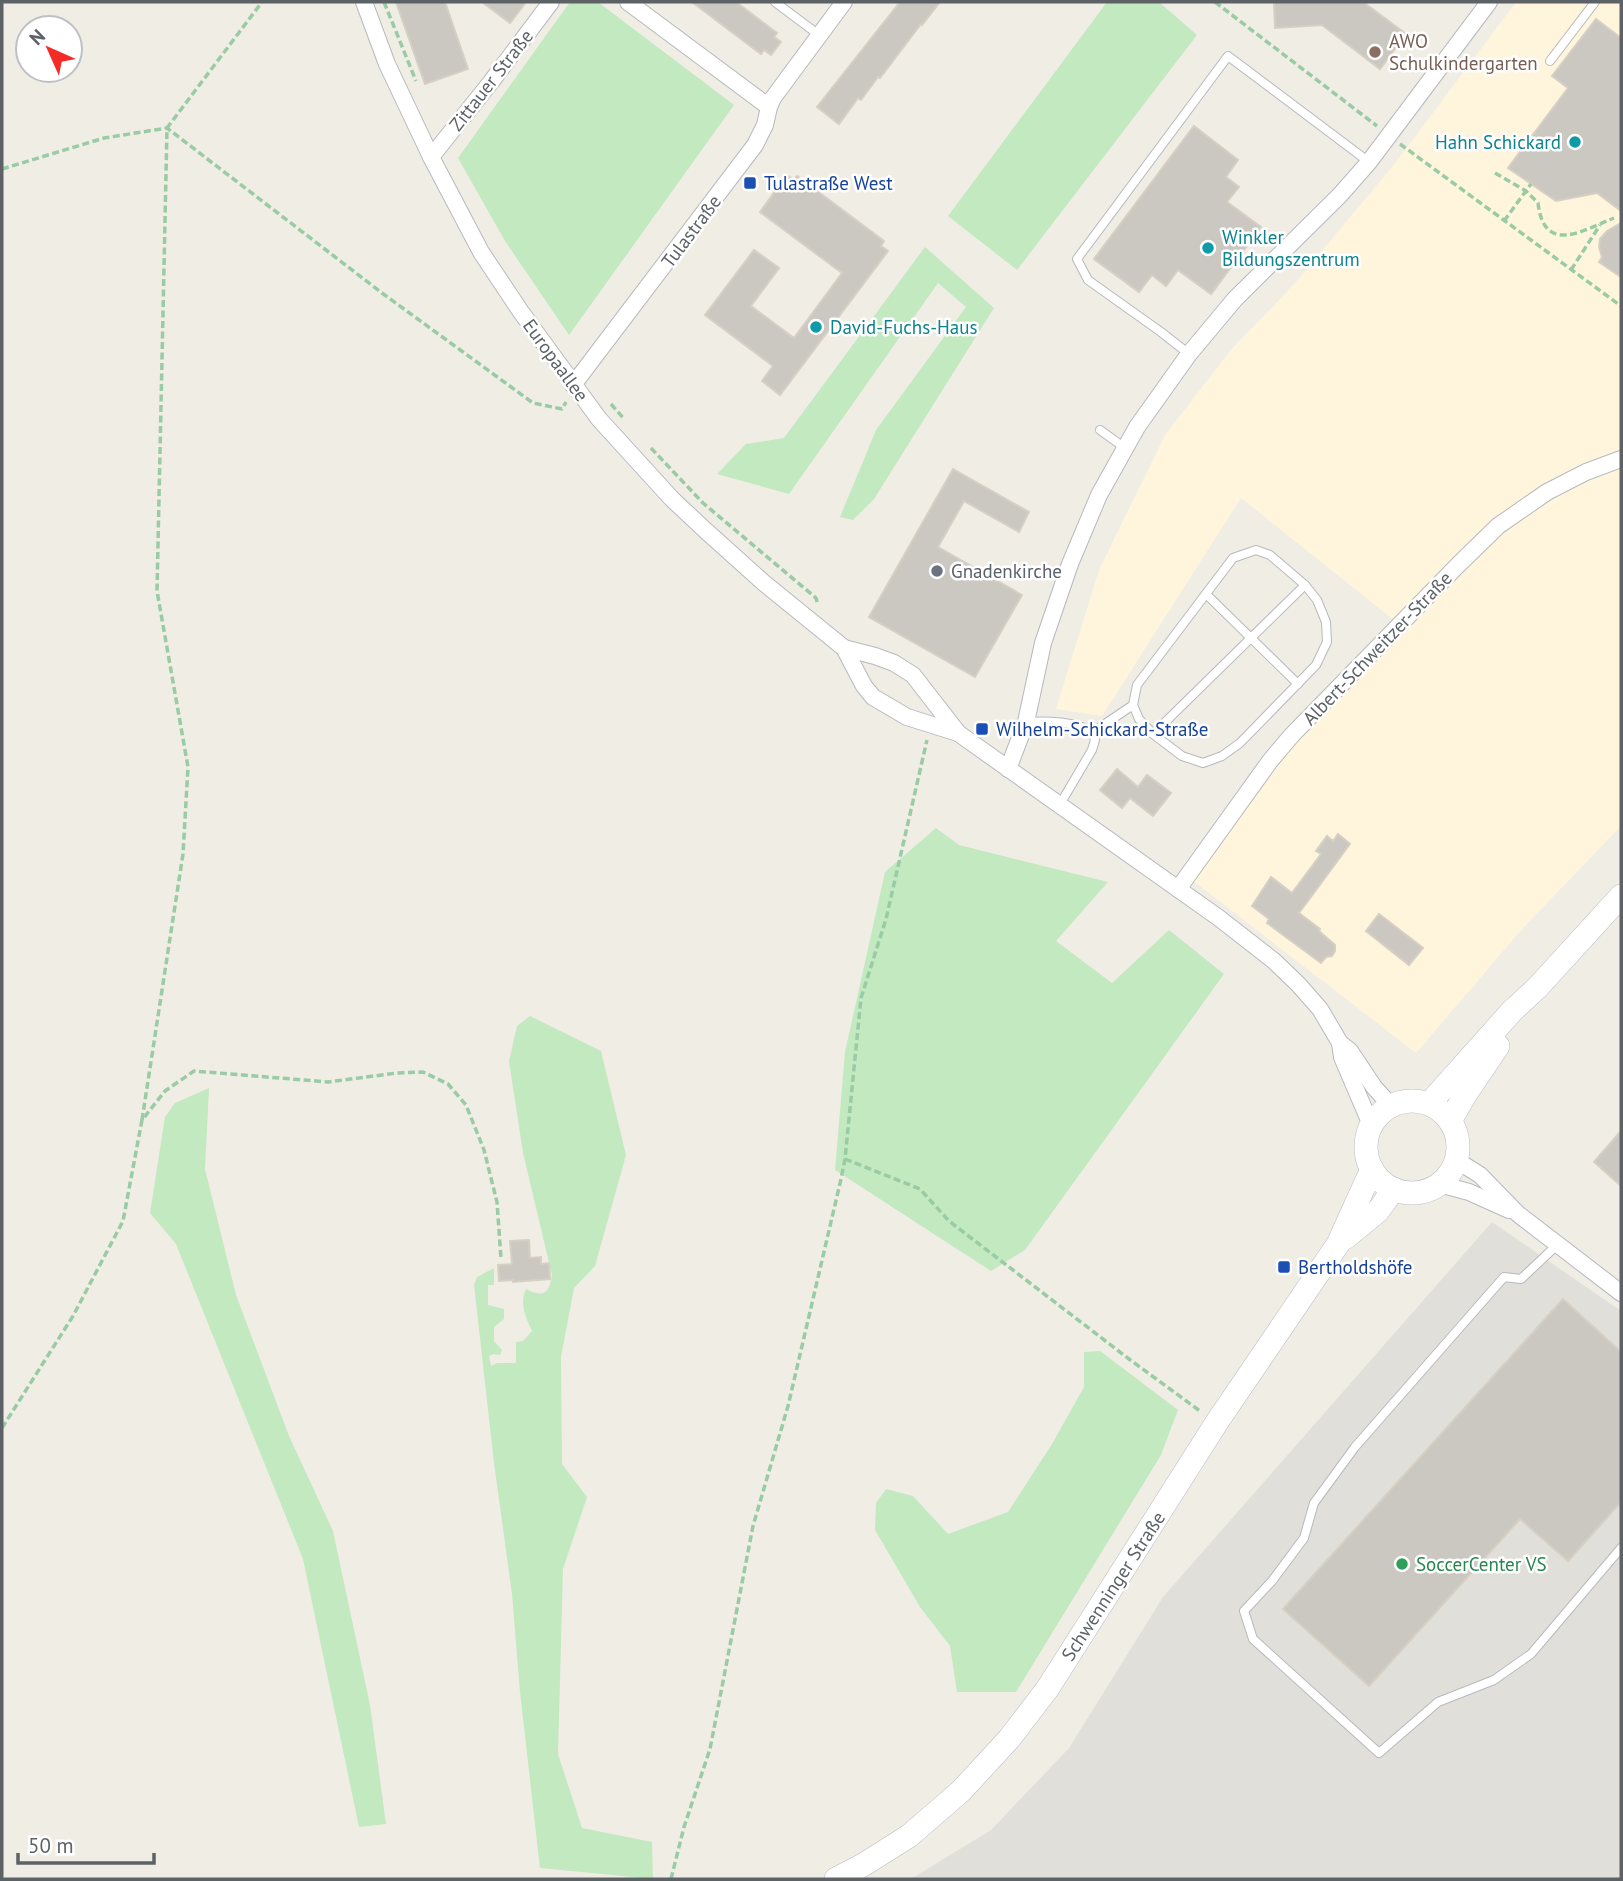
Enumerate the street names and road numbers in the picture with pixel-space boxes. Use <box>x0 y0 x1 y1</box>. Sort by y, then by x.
street label: Zittauer Straße <box>444 24 538 136</box>
street label: Tulastraße <box>656 190 726 272</box>
street label: Europaallee <box>518 314 594 406</box>
street label: Albert-Schweitzer-Straße <box>1297 566 1457 730</box>
street label: Schwenninger Straße <box>1056 1507 1170 1665</box>

